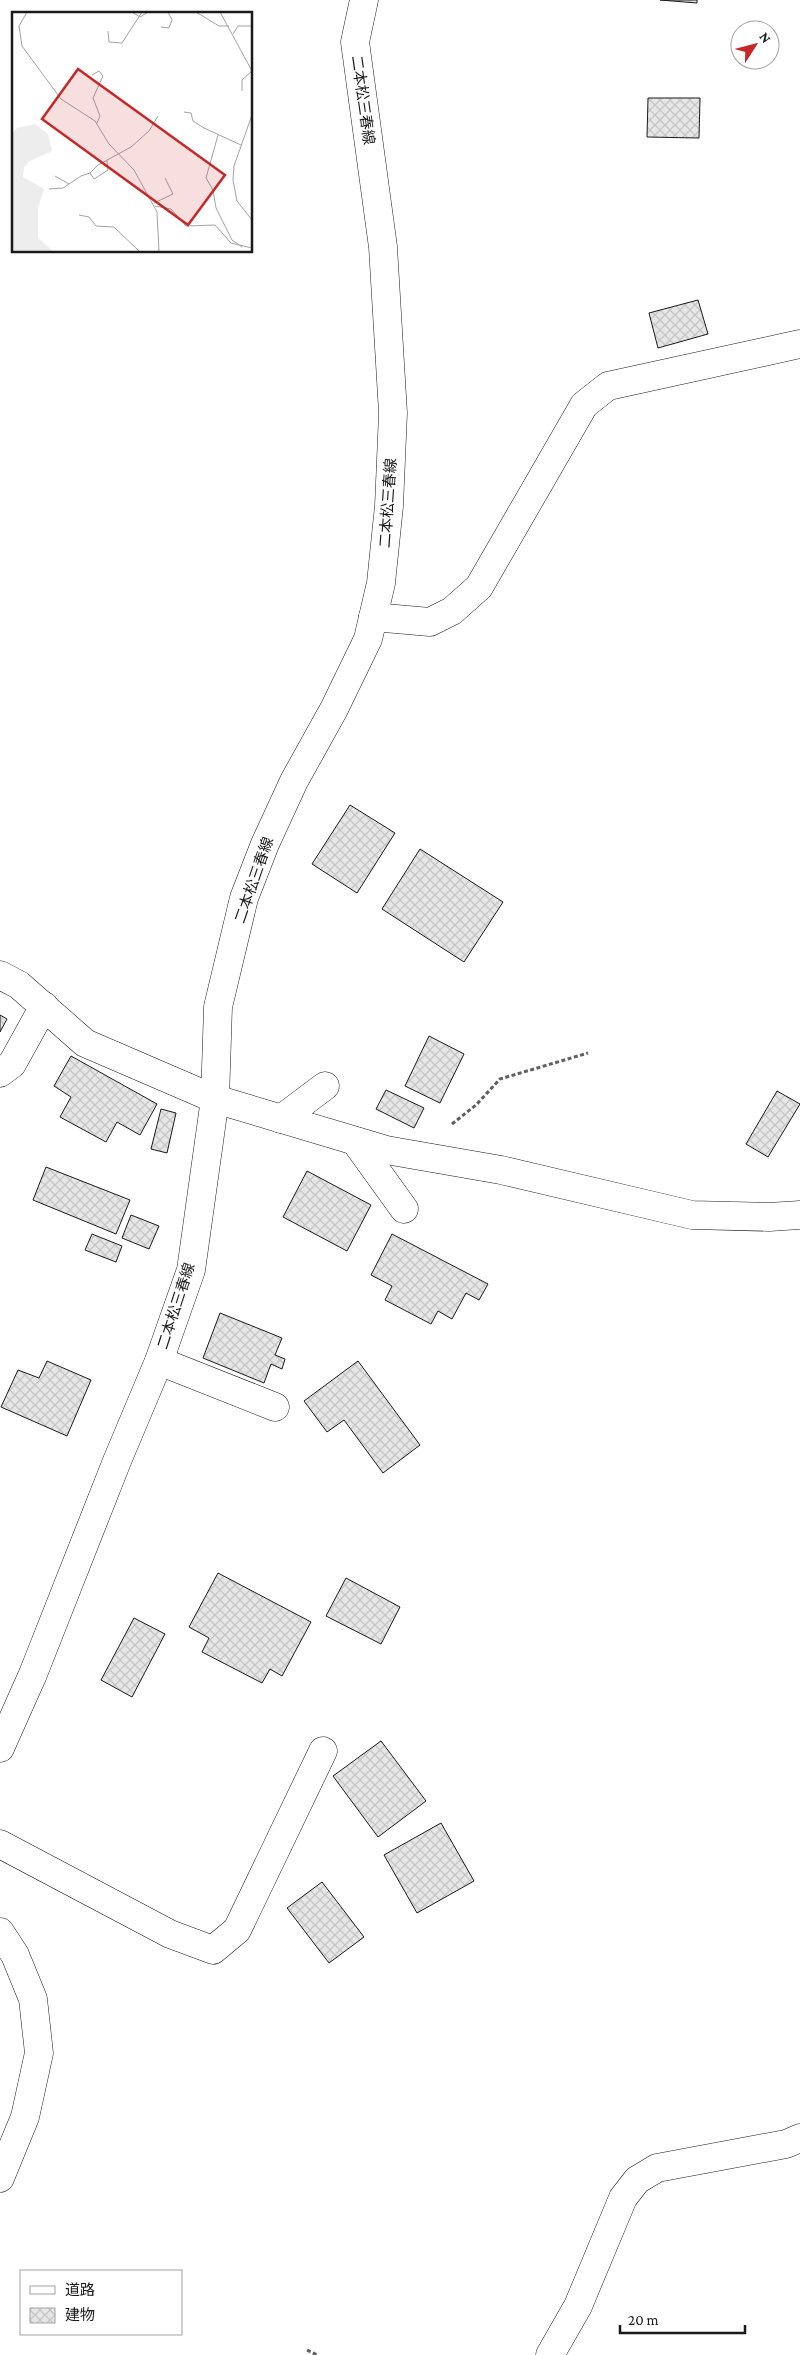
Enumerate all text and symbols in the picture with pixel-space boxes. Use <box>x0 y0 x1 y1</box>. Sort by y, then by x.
inset map <box>12 12 252 252</box>
north arrow <box>730 20 780 70</box>
text: N <box>756 29 775 46</box>
street label: 二本松三春線 <box>349 54 377 146</box>
street label: 二本松三春線 <box>377 458 399 548</box>
street label: 二本松三春線 <box>232 835 276 925</box>
street label: 二本松三春線 <box>154 1261 198 1351</box>
legend <box>20 2270 182 2335</box>
text: 道路 <box>65 2282 95 2298</box>
scale bar <box>620 2302 745 2334</box>
text: 建物 <box>65 2307 95 2323</box>
text: 20 m <box>628 2312 659 2328</box>

